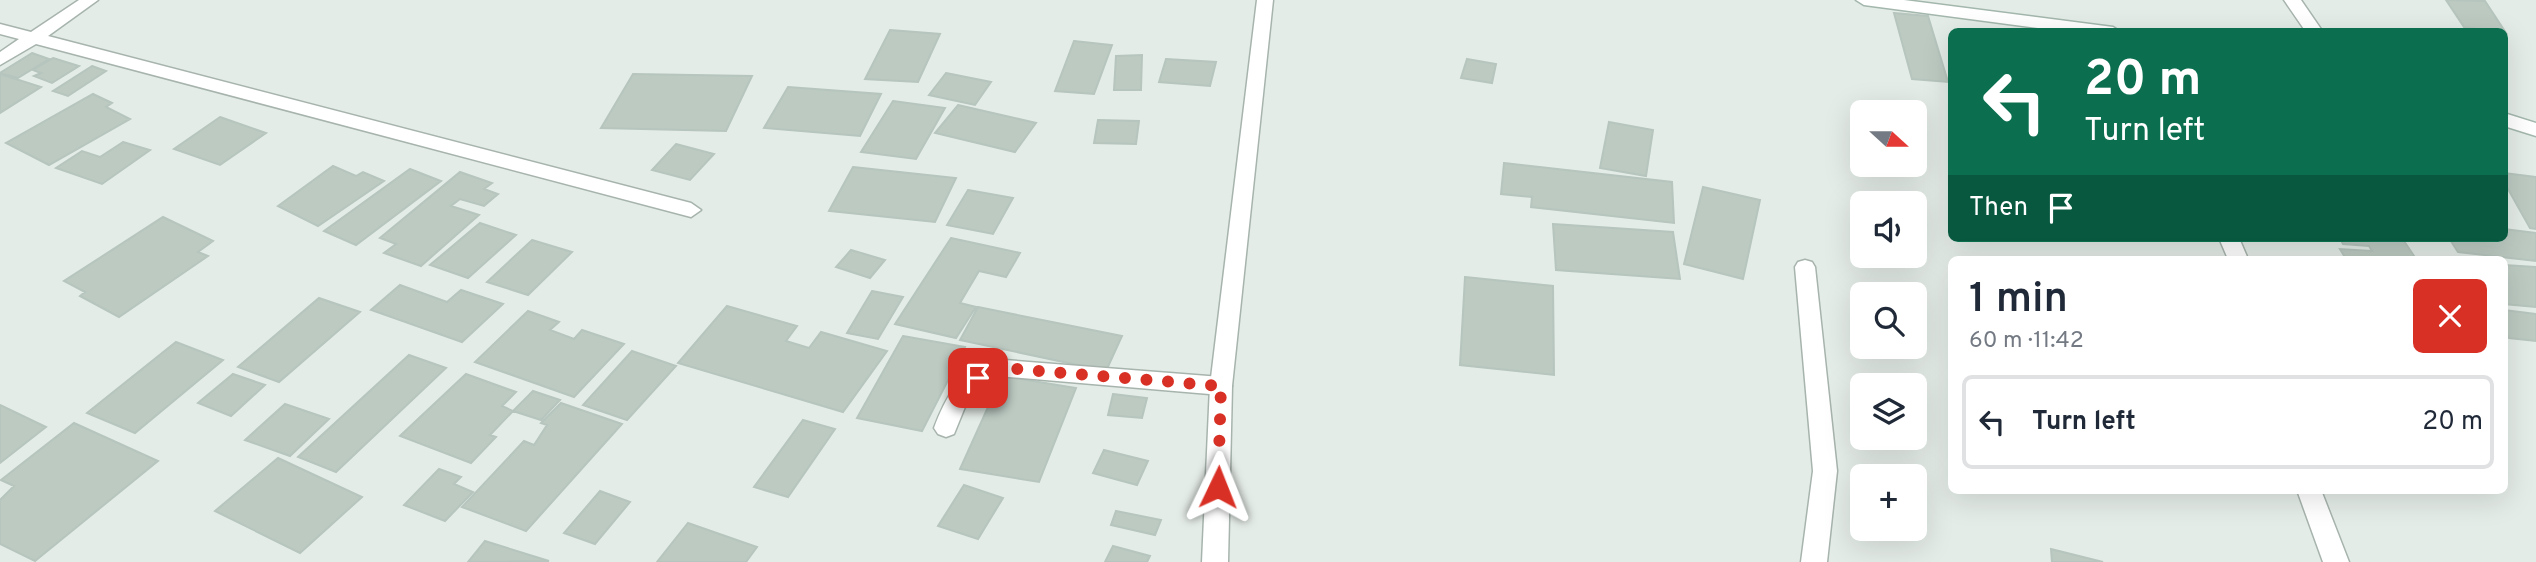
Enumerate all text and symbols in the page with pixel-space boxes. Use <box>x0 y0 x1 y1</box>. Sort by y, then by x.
text: 20 m <box>2084 51 2201 113</box>
icon: left <box>1969 56 2060 147</box>
north arrow <box>1850 100 1927 177</box>
map controls <box>1850 100 1927 541</box>
text: Turn left <box>2084 112 2205 152</box>
icon: arrive <box>2042 189 2080 227</box>
button: sound <box>1850 191 1927 268</box>
text: Then <box>1969 192 2028 225</box>
text: 1 min <box>1969 274 2068 327</box>
button: close <box>2413 279 2487 353</box>
button: search <box>1850 282 1927 359</box>
text: 60 m · 11:42 <box>1969 327 2084 356</box>
pin <box>948 348 1008 408</box>
icon: arrive <box>959 359 997 397</box>
button: layers <box>1850 373 1927 450</box>
icon: left <box>1973 403 2011 441</box>
text: Turn left <box>2032 406 2136 439</box>
text: 20 m <box>2422 406 2483 439</box>
position arrow <box>1181 450 1255 524</box>
button: + <box>1850 464 1927 541</box>

